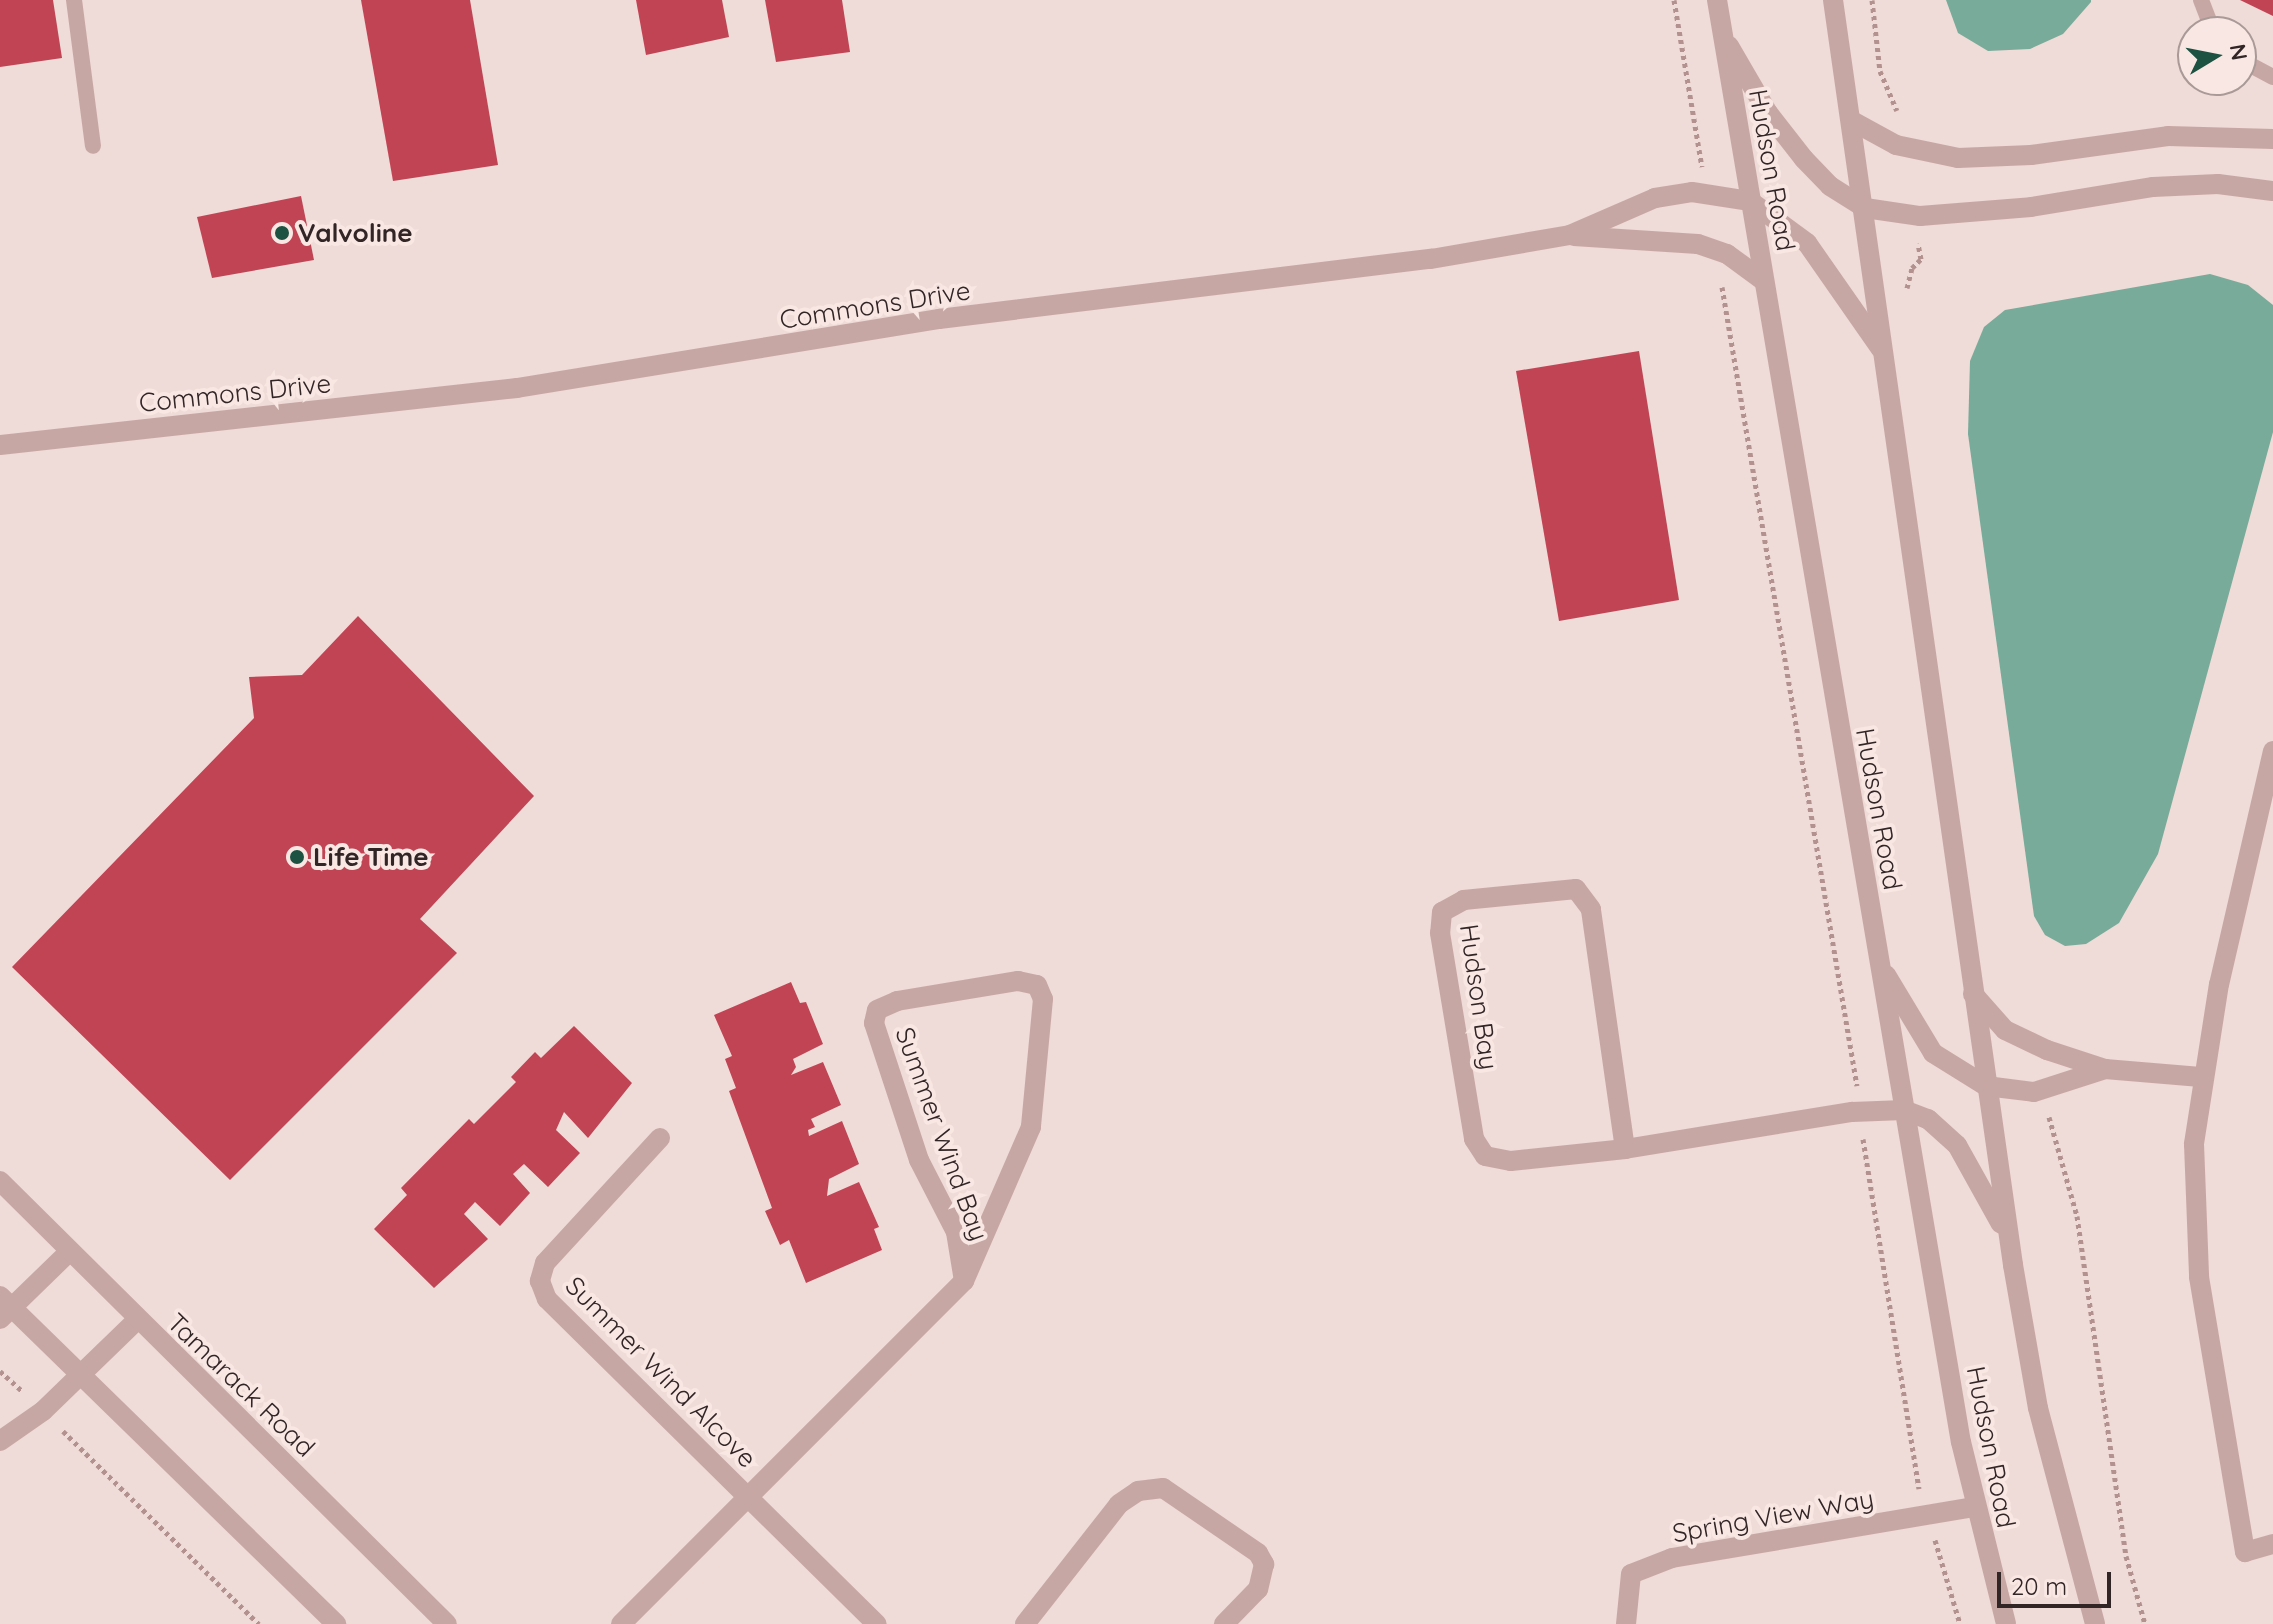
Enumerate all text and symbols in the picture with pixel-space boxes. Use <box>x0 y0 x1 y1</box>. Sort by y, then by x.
north arrow <box>2177 16 2257 96</box>
text: N <box>2223 42 2254 63</box>
street label: Hudson Road <box>1742 87 1802 253</box>
place label: Valvoline <box>298 217 413 249</box>
marker: Valvoline <box>273 224 291 242</box>
street label: Commons Drive <box>777 275 973 335</box>
street label: Commons Drive <box>138 367 332 419</box>
street label: Hudson Road <box>1849 726 1909 892</box>
place label: Life Time <box>313 841 429 873</box>
marker: Life Time <box>288 848 306 866</box>
street label: Hudson Bay <box>1453 922 1505 1072</box>
street label: Summer Wind Bay <box>889 1023 995 1245</box>
street label: Summer Wind Alcove <box>559 1270 763 1474</box>
street label: Tamarack Road <box>161 1307 321 1463</box>
street label: Hudson Road <box>1960 1364 2022 1530</box>
street label: Spring View Way <box>1670 1483 1876 1549</box>
scale bar <box>2001 1556 2115 1606</box>
text: 20 m <box>2011 1571 2067 1601</box>

